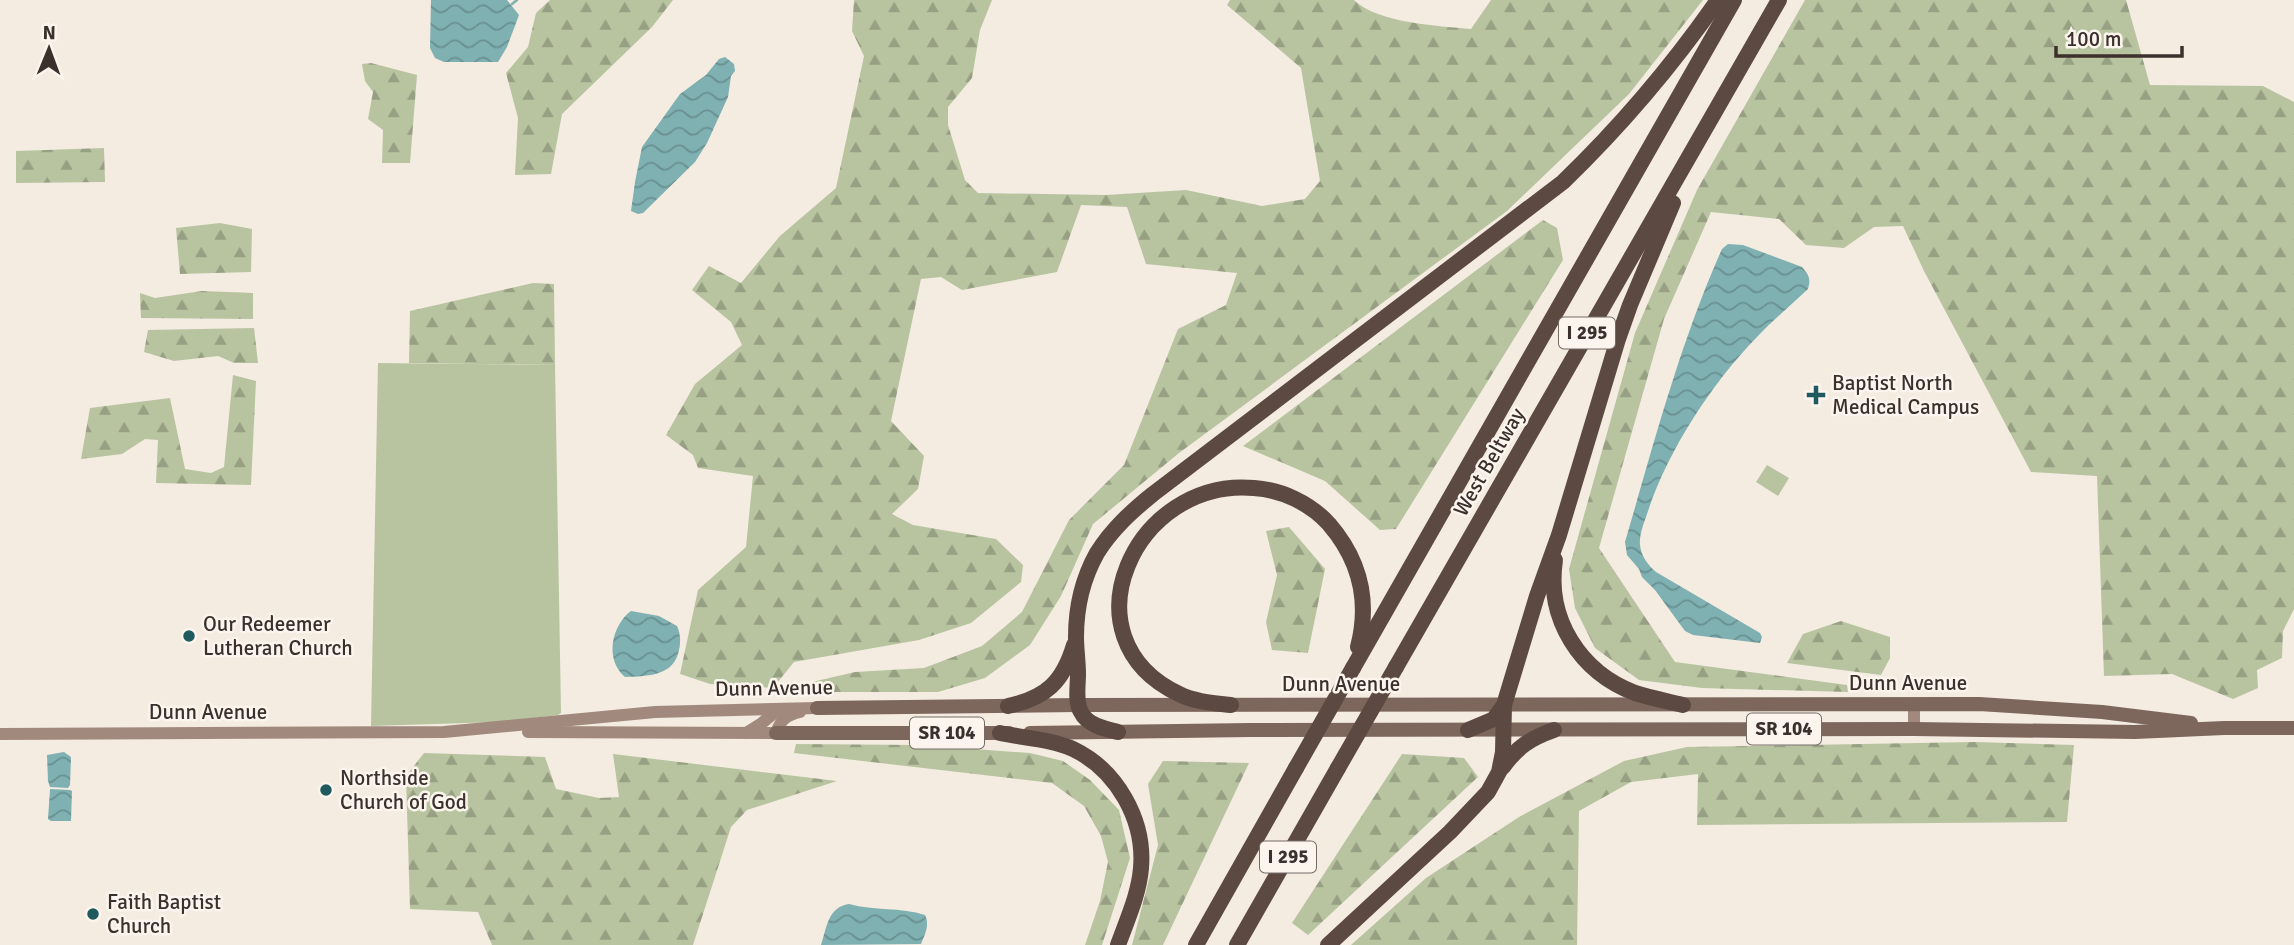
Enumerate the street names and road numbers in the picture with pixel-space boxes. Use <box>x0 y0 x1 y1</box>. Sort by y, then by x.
road number: I 295 <box>1559 318 1615 348</box>
street label: West Beltway <box>1448 403 1530 521</box>
street label: Dunn Avenue <box>1849 670 1967 696</box>
street label: Dunn Avenue <box>1282 671 1400 697</box>
street label: Dunn Avenue <box>715 674 833 702</box>
street label: Dunn Avenue <box>149 699 267 725</box>
road number: SR 104 <box>1747 714 1821 744</box>
road number: SR 104 <box>910 718 984 748</box>
road number: I 295 <box>1260 842 1316 872</box>

